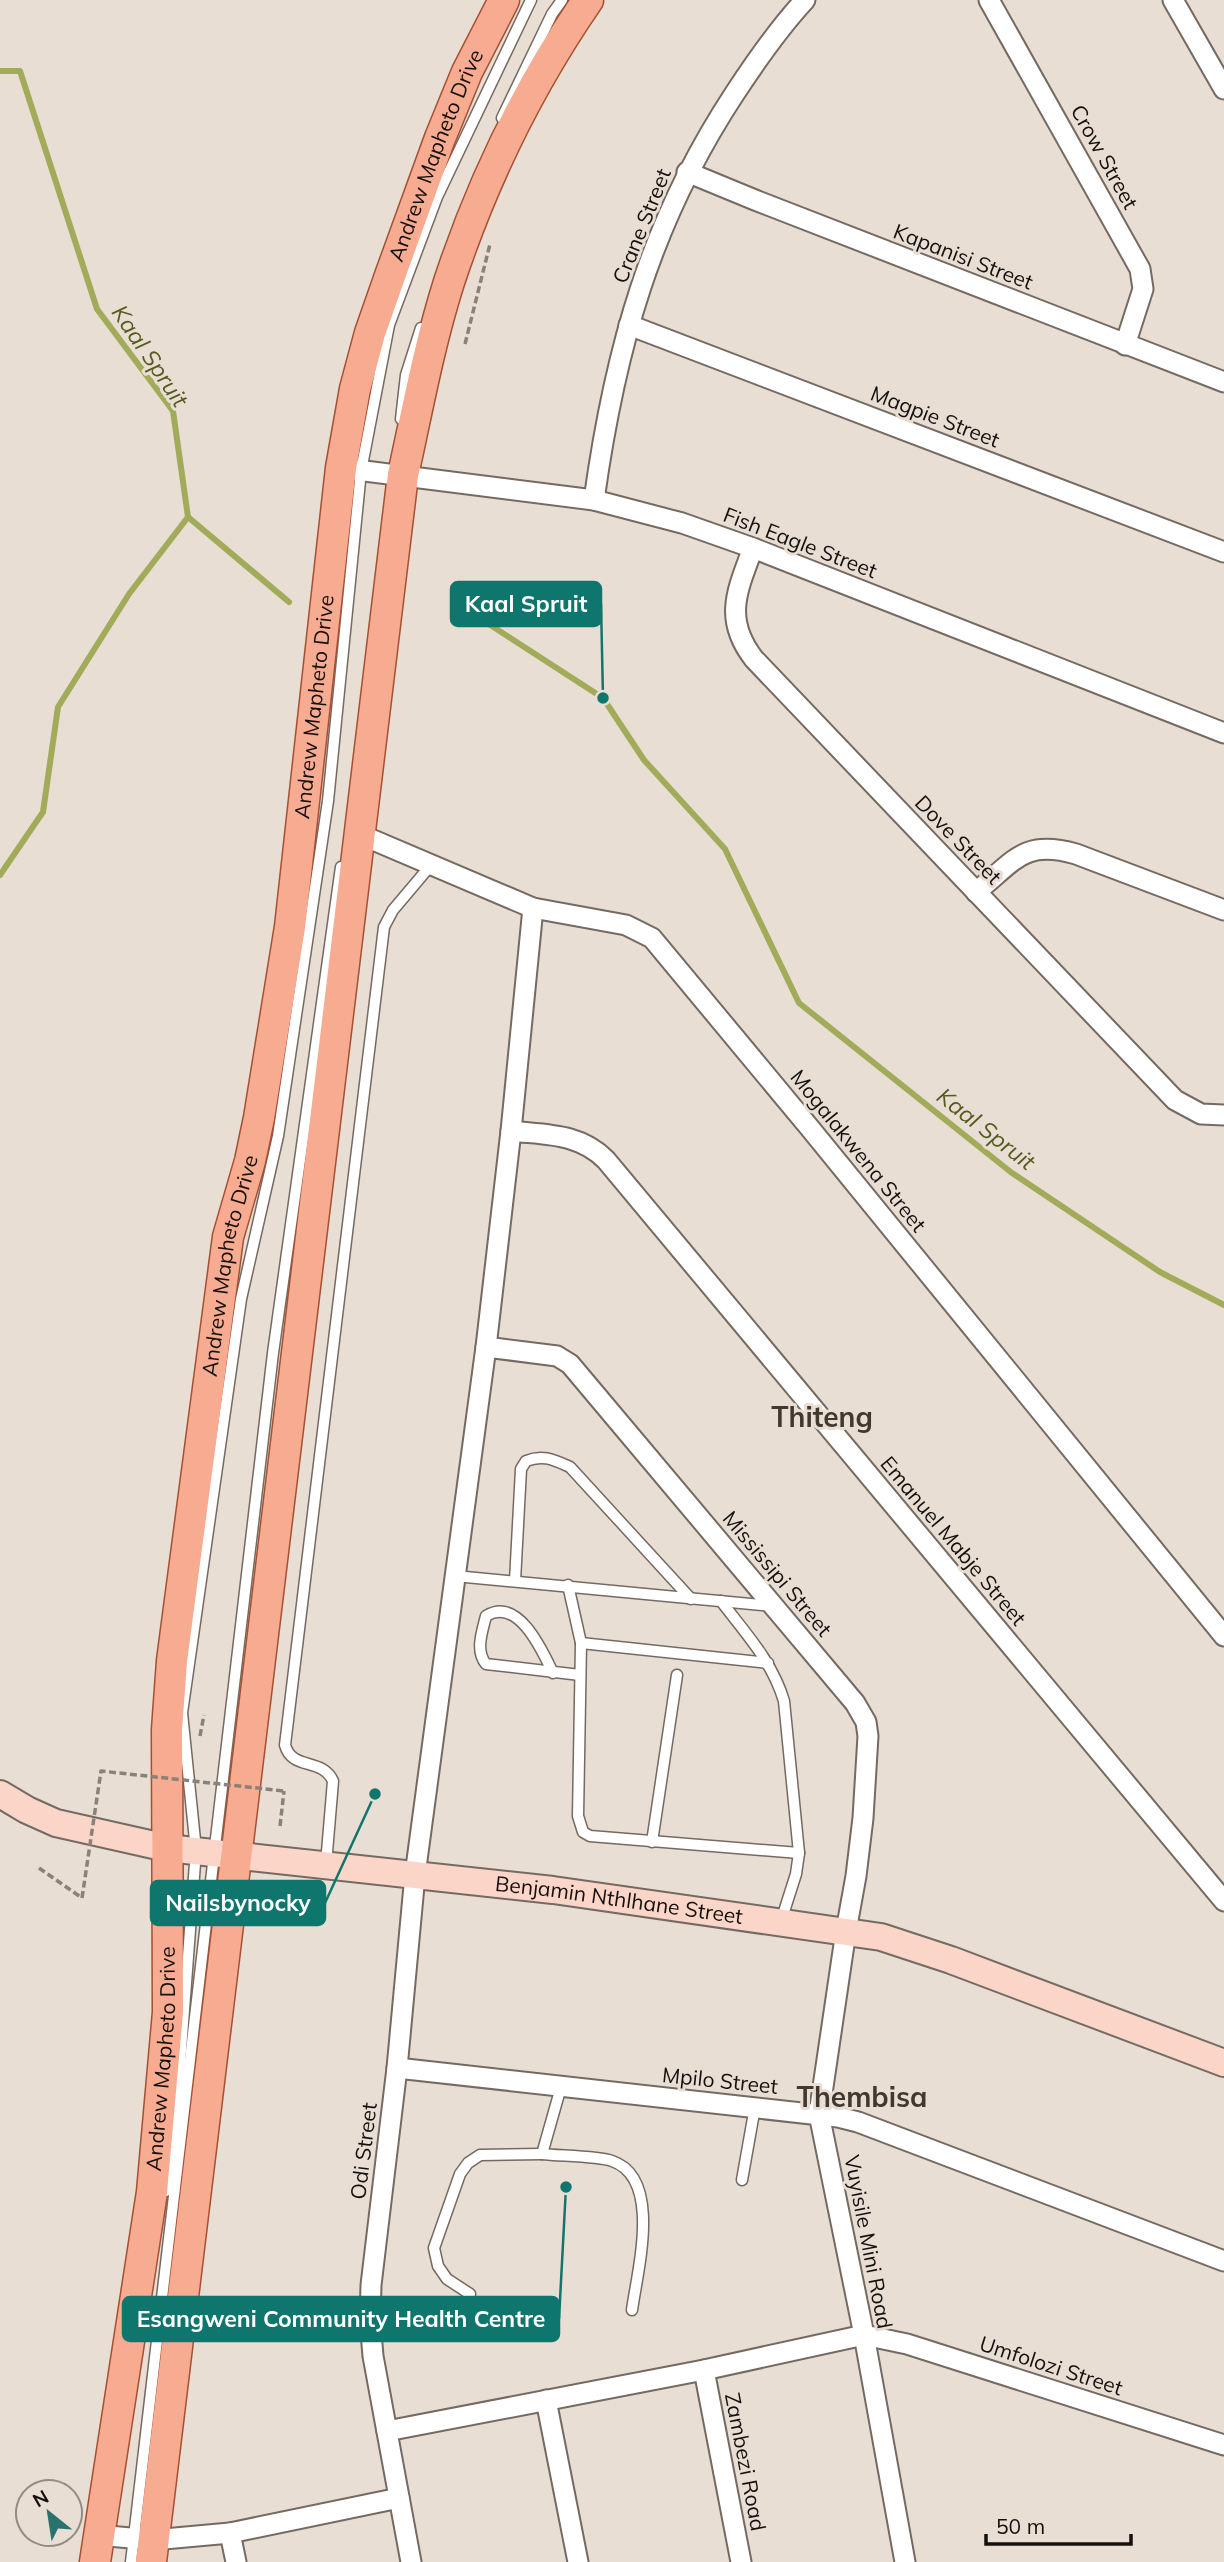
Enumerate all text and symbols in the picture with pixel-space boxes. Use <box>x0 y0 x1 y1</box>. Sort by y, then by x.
street label: Andrew Mapheto Drive <box>382 45 488 265</box>
street label: Crow Street <box>1066 100 1144 213</box>
street label: Crane Street <box>606 164 676 287</box>
street label: Kapanisi Street <box>890 218 1037 295</box>
water label: Kaal Spruit <box>106 299 196 413</box>
street label: Magpie Street <box>867 380 1003 453</box>
street label: Fish Eagle Street <box>720 501 881 583</box>
callout: Kaal Spruit <box>451 582 601 626</box>
text: Kaal Spruit <box>465 589 588 618</box>
street label: Andrew Mapheto Drive <box>288 593 339 820</box>
street label: Dove Street <box>910 789 1007 889</box>
street label: Mogalakwena Street <box>785 1064 932 1237</box>
water label: Kaal Spruit <box>931 1081 1042 1177</box>
street label: Andrew Mapheto Drive <box>196 1152 263 1378</box>
district label: Thiteng <box>771 1399 873 1434</box>
street label: Emanuel Mabje Street <box>875 1450 1032 1630</box>
street label: Mississipi Street <box>718 1505 838 1641</box>
street label: Benjamin Nthlhane Street <box>494 1870 745 1929</box>
callout: Nailsbynocky <box>151 1881 325 1925</box>
text: Nailsbynocky <box>165 1888 311 1917</box>
street label: Andrew Mapheto Drive <box>140 1946 180 2172</box>
street label: Mpilo Street <box>661 2061 779 2099</box>
district label: Thembisa <box>797 2079 927 2114</box>
street label: Odi Street <box>344 2101 382 2201</box>
street label: Vuyisile Mini Road <box>839 2153 899 2331</box>
callout: Esangweni Community Health Centre <box>123 2297 559 2341</box>
text: Esangweni Community Health Centre <box>137 2304 545 2333</box>
street label: Umfolozi Street <box>976 2330 1126 2400</box>
street label: Zambezi Road <box>720 2391 772 2533</box>
north arrow <box>14 2478 84 2548</box>
text: N <box>28 2484 53 2512</box>
scale bar <box>986 2502 1131 2546</box>
text: 50 m <box>996 2513 1045 2539</box>

